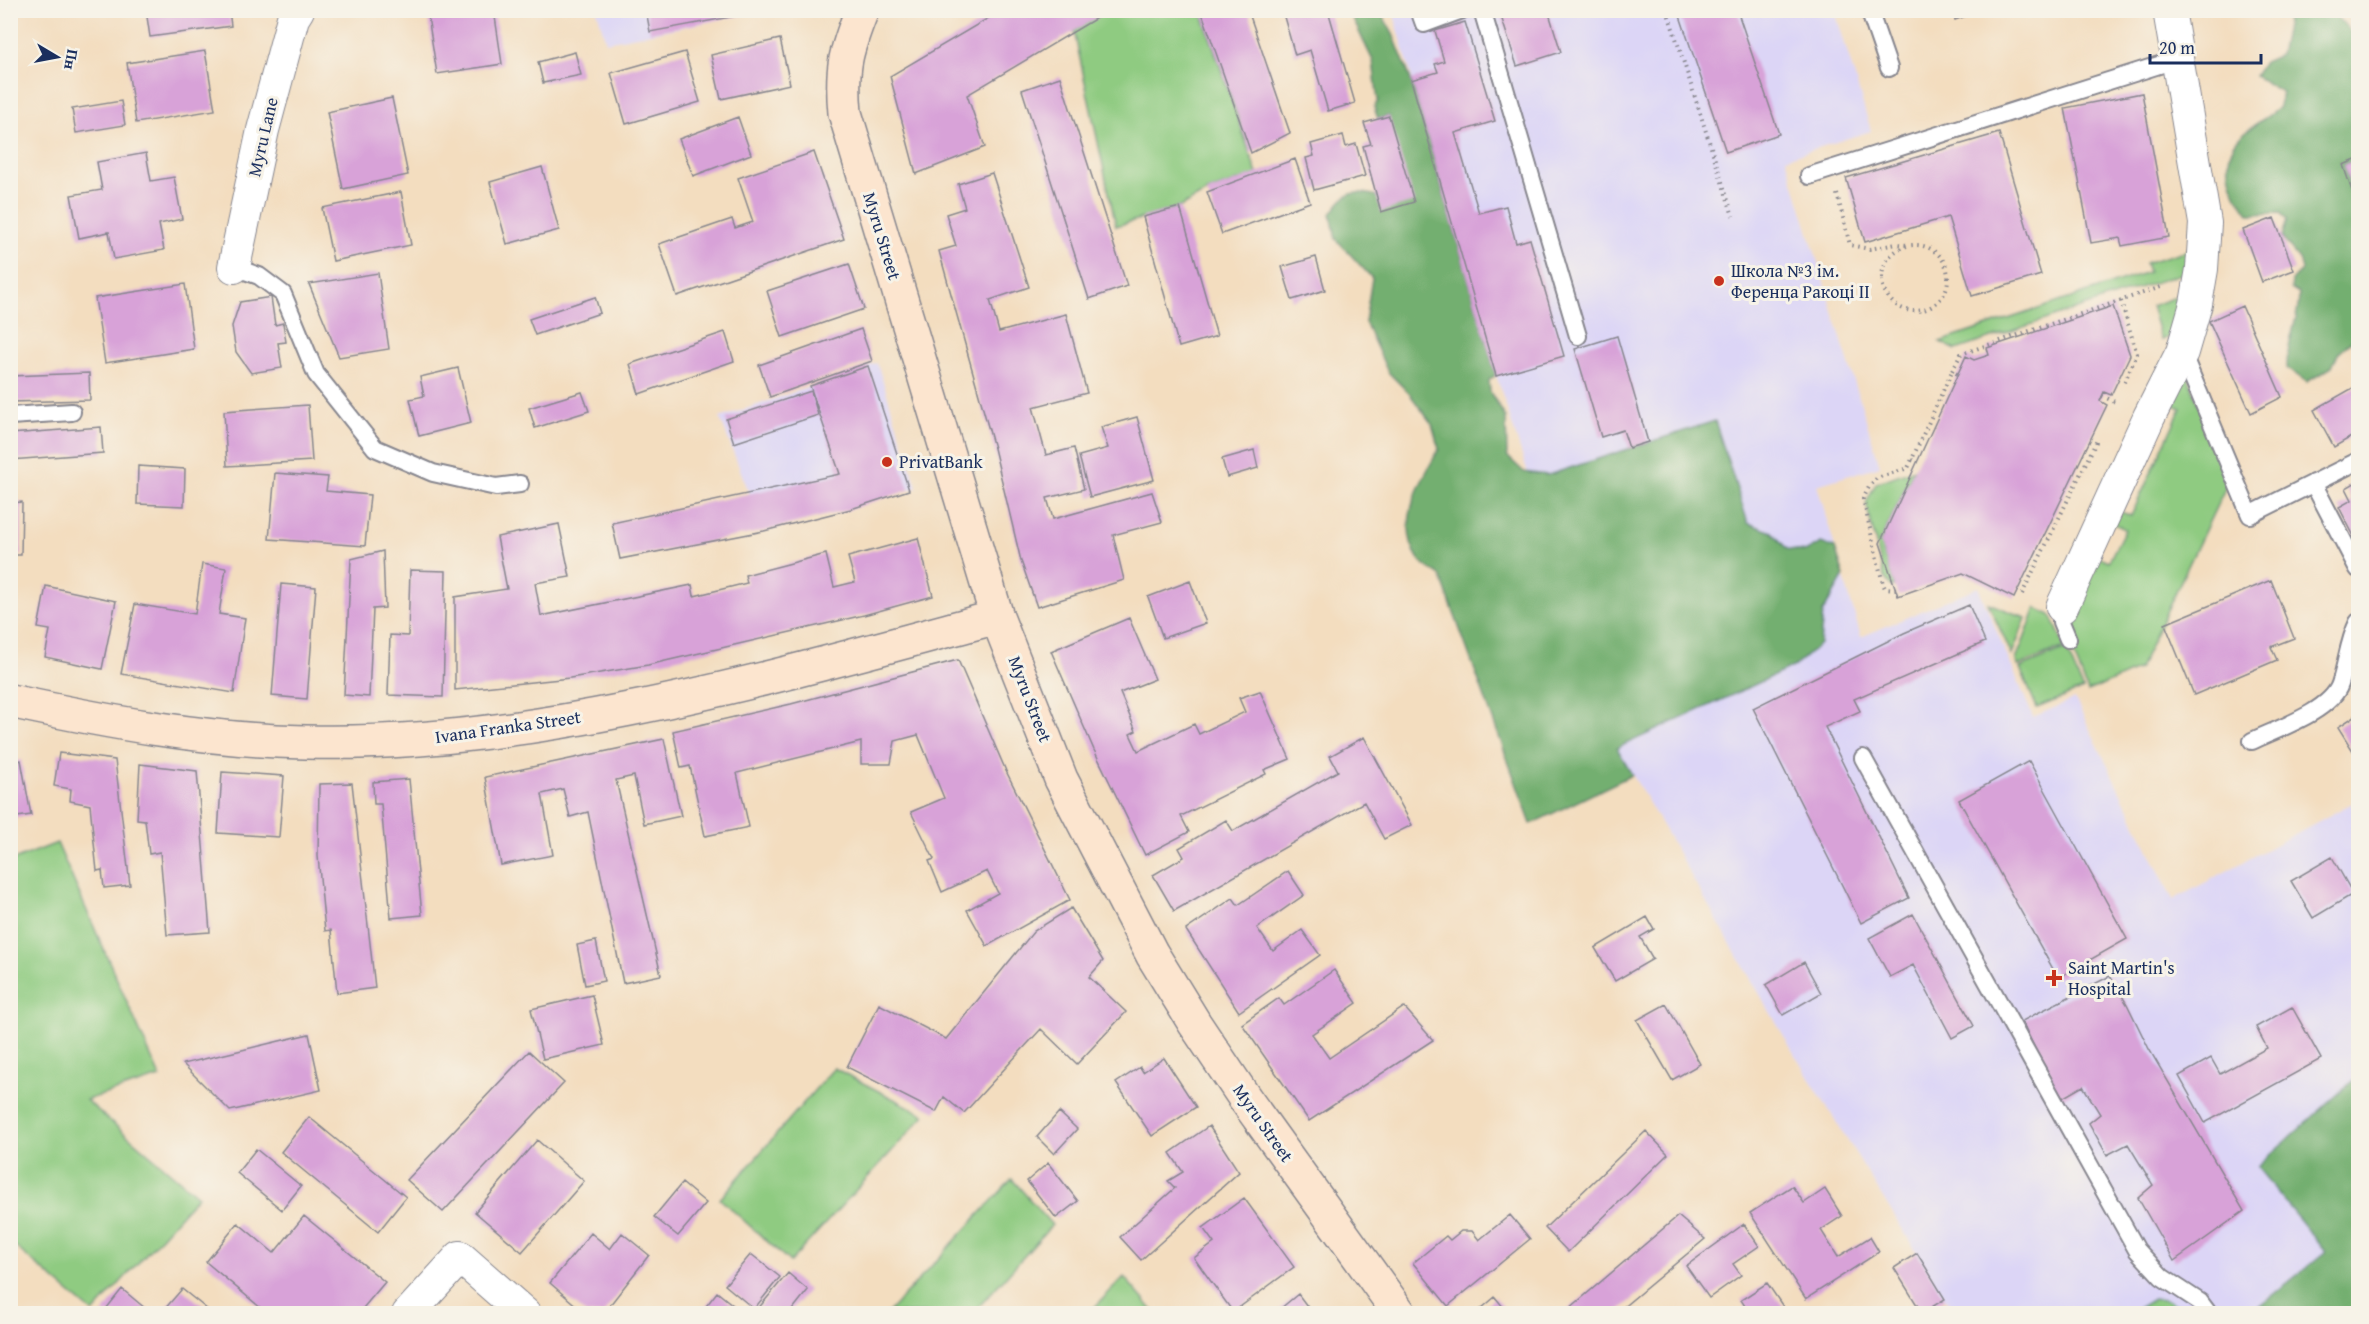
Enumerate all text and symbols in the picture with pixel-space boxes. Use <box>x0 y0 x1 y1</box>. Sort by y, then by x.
north arrow <box>27 27 87 87</box>
scale bar <box>2150 27 2261 65</box>
text: 20 m <box>2159 34 2195 61</box>
text: Пн <box>58 47 85 72</box>
street label: Myru Lane <box>240 95 285 179</box>
street label: Myru Street <box>856 189 909 284</box>
place label: Школа №3 ім. Ференца Ракоці II <box>1731 257 1870 305</box>
marker: Школа №3 ім. Ференца Ракоці II <box>1712 274 1726 288</box>
place label: PrivatBank <box>899 448 983 475</box>
marker: PrivatBank <box>880 455 894 469</box>
street label: Myru Street <box>1002 652 1059 746</box>
street label: Ivana Franka Street <box>433 703 583 750</box>
place label: Saint Martin's Hospital <box>2068 954 2175 1002</box>
marker: Saint Martin's Hospital <box>2045 969 2063 987</box>
street label: Myru Street <box>1226 1078 1301 1168</box>

